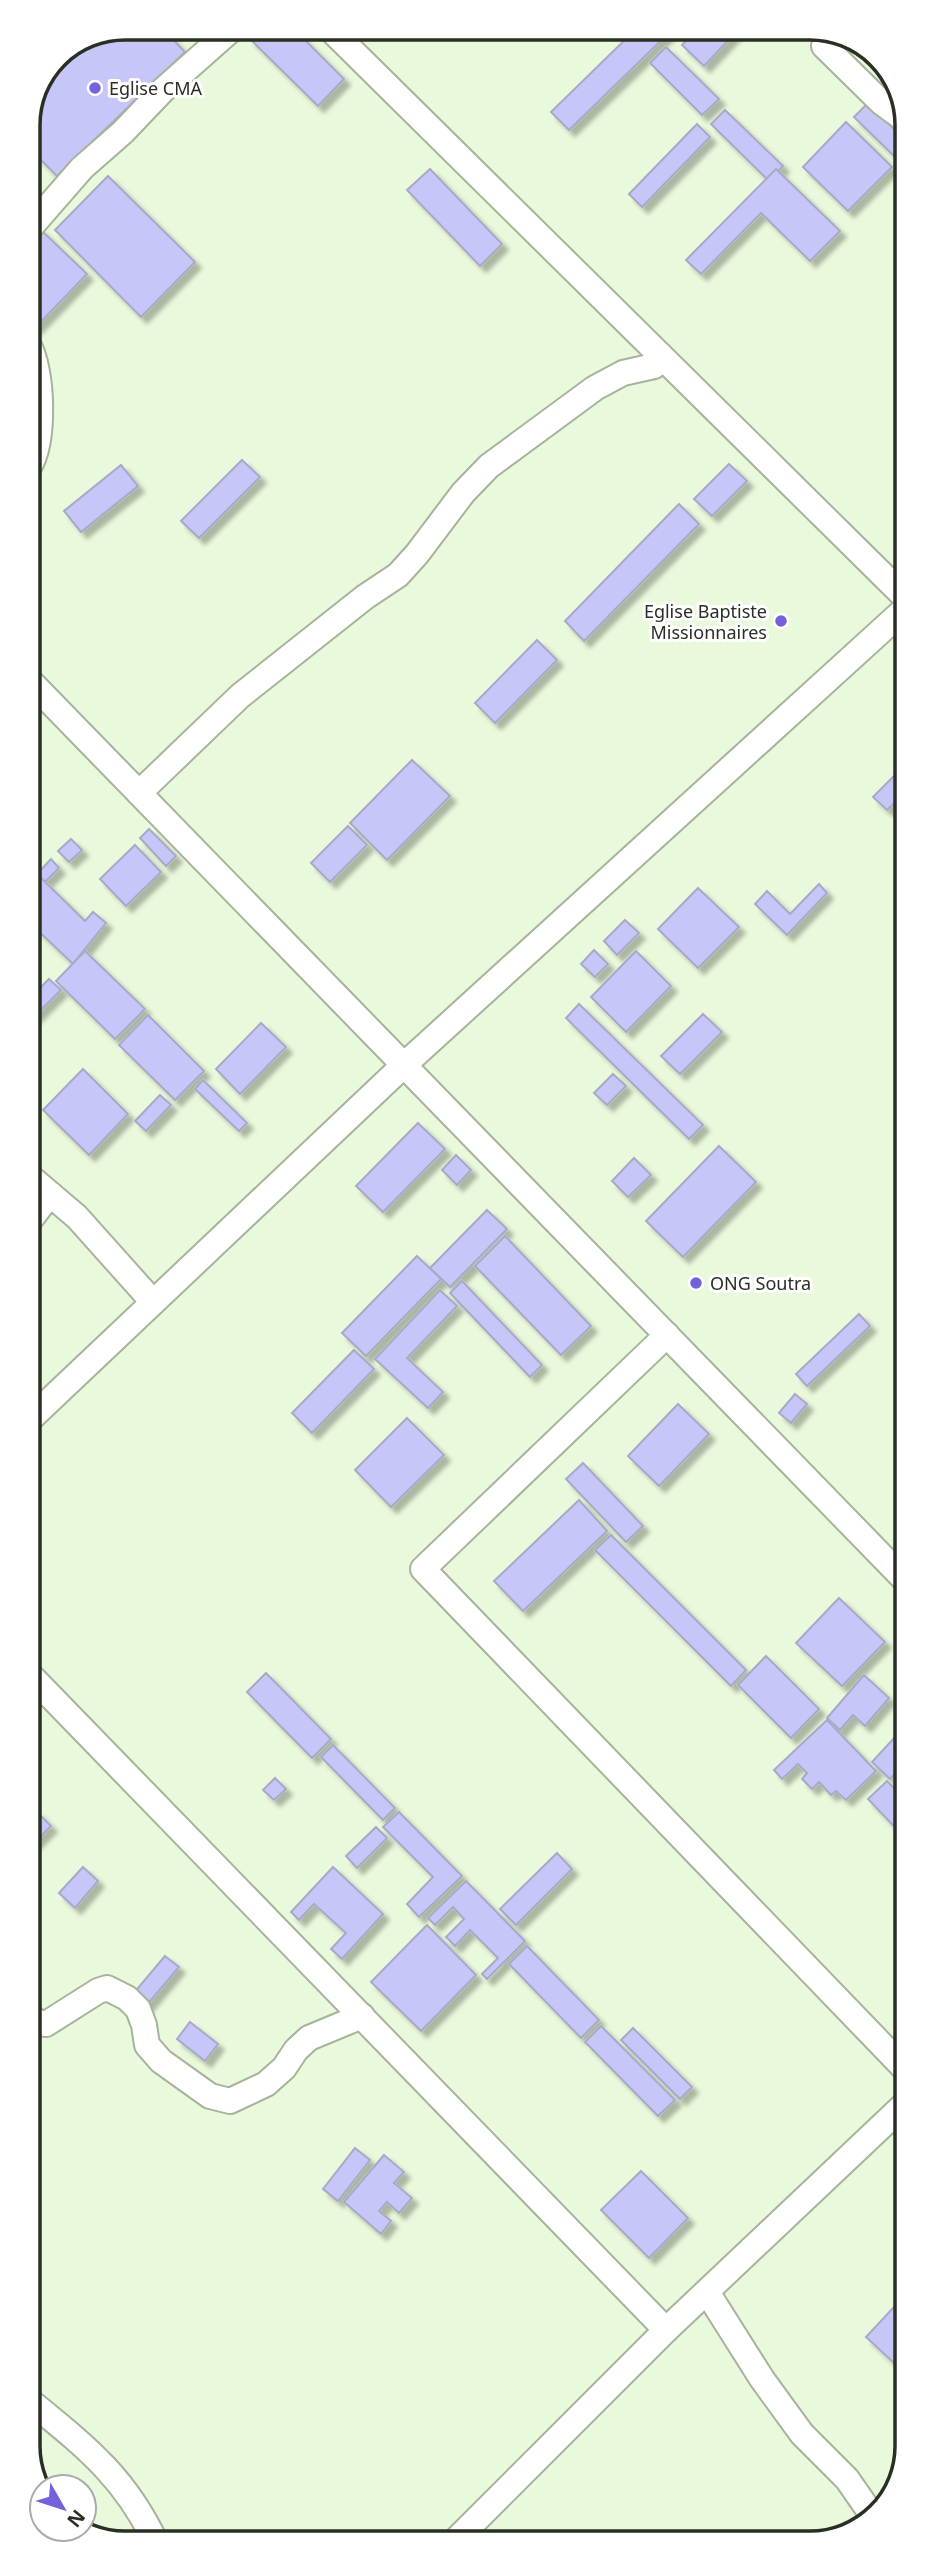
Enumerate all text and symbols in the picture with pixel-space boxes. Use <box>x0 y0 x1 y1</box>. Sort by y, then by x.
place label: Eglise CMA <box>109 76 203 100</box>
marker: Eglise CMA <box>87 80 103 96</box>
place label: Eglise Baptiste Missionnaires <box>644 599 767 644</box>
marker: Eglise Baptiste Missionnaires <box>773 613 789 629</box>
place label: ONG Soutra <box>710 1271 811 1295</box>
marker: ONG Soutra <box>688 1275 704 1291</box>
north arrow <box>28 2473 98 2543</box>
text: N <box>61 2505 91 2533</box>

